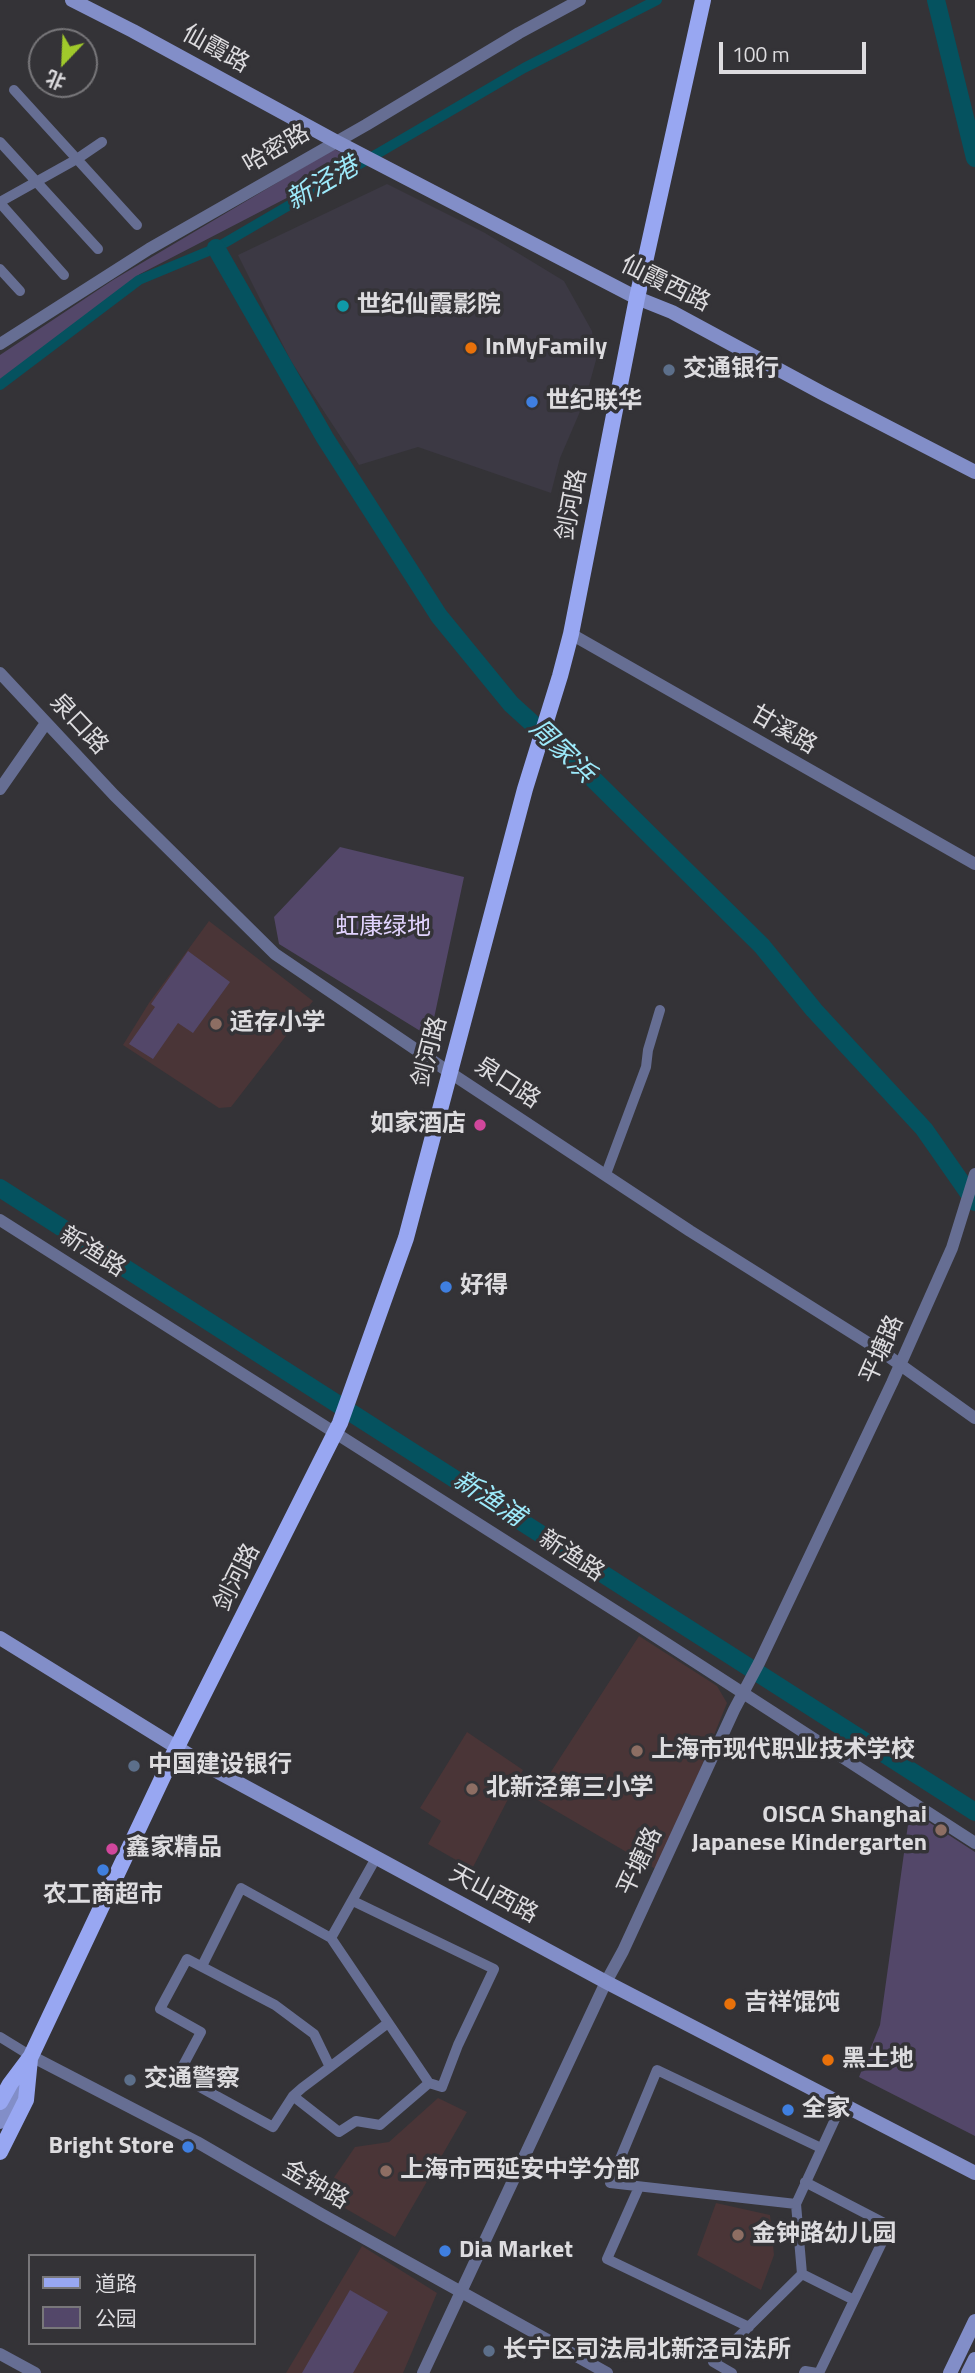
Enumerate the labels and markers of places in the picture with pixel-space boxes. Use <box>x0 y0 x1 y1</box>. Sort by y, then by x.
place label: 世纪仙霞影院 <box>357 292 501 320</box>
marker: 世纪仙霞影院 <box>335 298 351 314</box>
place label: InMyFamily <box>485 334 607 362</box>
marker: InMyFamily <box>463 340 479 356</box>
place label: 交通银行 <box>683 356 779 384</box>
marker: 交通银行 <box>661 362 677 378</box>
place label: 世纪联华 <box>546 388 642 416</box>
marker: 世纪联华 <box>524 394 540 410</box>
place label: 适存小学 <box>230 1010 326 1038</box>
marker: 适存小学 <box>208 1016 224 1032</box>
place label: 如家酒店 <box>370 1111 466 1139</box>
marker: 如家酒店 <box>472 1117 488 1133</box>
place label: 好得 <box>460 1273 508 1301</box>
marker: 好得 <box>438 1279 454 1295</box>
place label: 上海市现代职业技术学校 <box>651 1737 915 1765</box>
marker: 上海市现代职业技术学校 <box>629 1743 645 1759</box>
place label: 中国建设银行 <box>148 1752 292 1780</box>
marker: 中国建设银行 <box>126 1758 142 1774</box>
place label: 北新泾第三小学 <box>486 1775 654 1803</box>
marker: 北新泾第三小学 <box>464 1781 480 1797</box>
place label: OISCA Shanghai Japanese Kindergarten <box>692 1802 927 1858</box>
marker: OISCA Shanghai Japanese Kindergarten <box>933 1822 949 1838</box>
place label: 鑫家精品 <box>126 1835 222 1863</box>
marker: 鑫家精品 <box>104 1841 120 1857</box>
marker: 农工商超市 <box>95 1862 111 1878</box>
place label: 农工商超市 <box>43 1882 163 1910</box>
place label: 吉祥馄饨 <box>744 1990 840 2018</box>
marker: 吉祥馄饨 <box>722 1996 738 2012</box>
place label: 黑土地 <box>842 2046 914 2074</box>
marker: 黑土地 <box>820 2052 836 2068</box>
place label: 交通警察 <box>144 2066 240 2094</box>
marker: 交通警察 <box>122 2072 138 2088</box>
place label: 全家 <box>802 2096 850 2124</box>
marker: 全家 <box>780 2102 796 2118</box>
place label: Bright Store <box>49 2133 174 2161</box>
marker: Bright Store <box>180 2139 196 2155</box>
place label: 上海市西延安中学分部 <box>400 2157 640 2185</box>
marker: 上海市西延安中学分部 <box>378 2163 394 2179</box>
place label: 金钟路幼儿园 <box>752 2221 896 2249</box>
marker: 金钟路幼儿园 <box>730 2227 746 2243</box>
place label: Dia Market <box>459 2237 573 2265</box>
marker: Dia Market <box>437 2243 453 2259</box>
place label: 长宁区司法局北新泾司法所 <box>503 2337 791 2365</box>
marker: 长宁区司法局北新泾司法所 <box>481 2343 497 2359</box>

